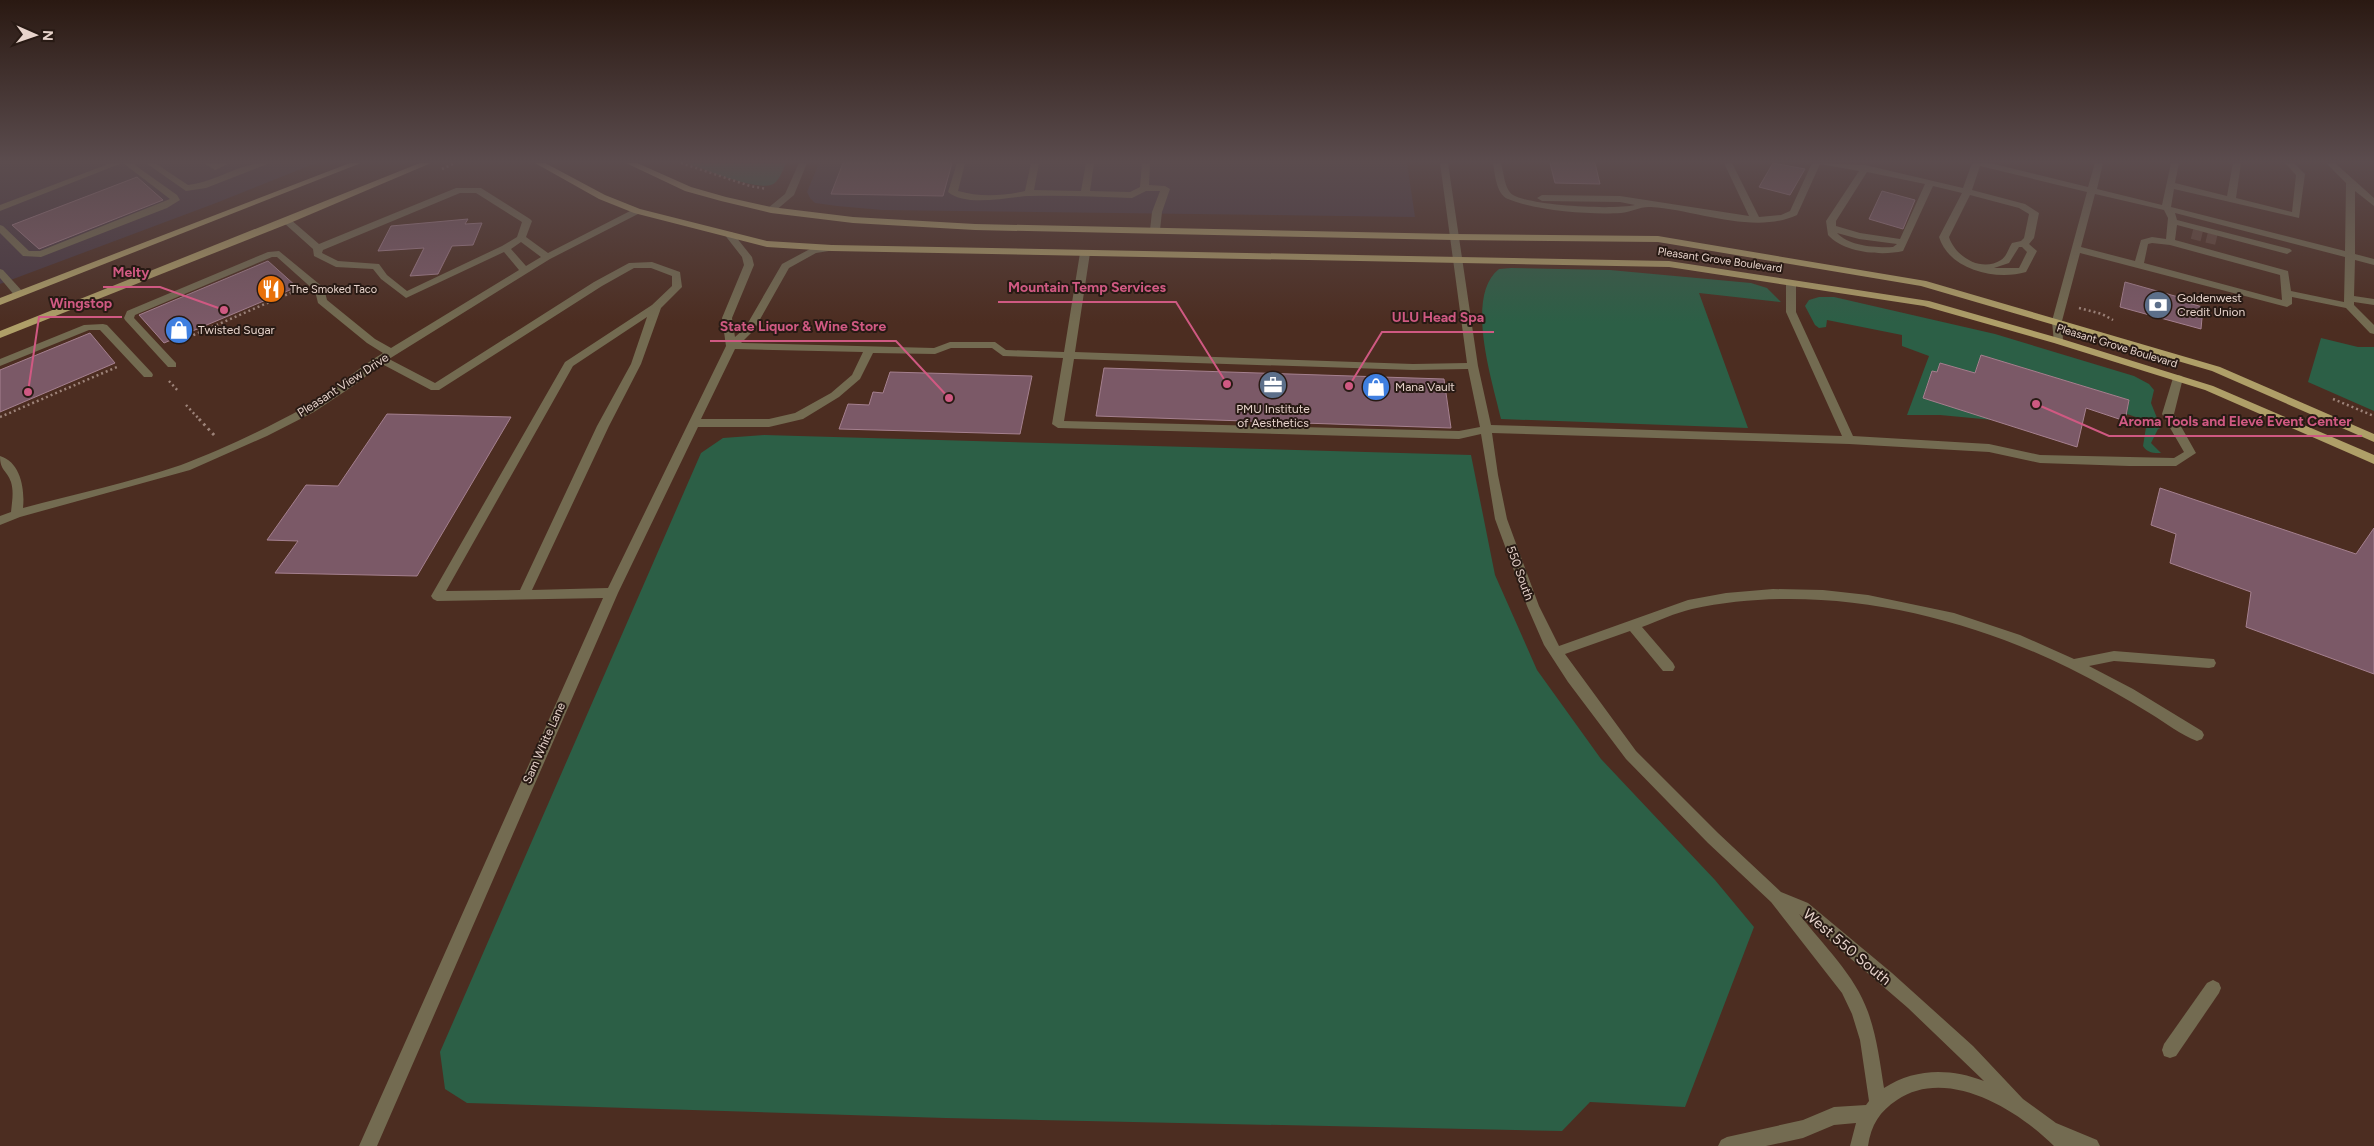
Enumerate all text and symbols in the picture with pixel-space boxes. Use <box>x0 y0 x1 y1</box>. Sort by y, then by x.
north arrow <box>10 10 60 60</box>
text: N <box>39 30 56 41</box>
street label: Pleasant Grove Boulevard <box>1657 245 1783 275</box>
callout: Melty <box>103 258 160 287</box>
text: Melty <box>113 264 150 281</box>
callout: Mountain Temp Services <box>998 273 1176 302</box>
restaurant icon: The Smoked Taco <box>256 274 286 304</box>
text: Mountain Temp Services <box>1008 279 1166 296</box>
place label: The Smoked Taco <box>290 283 377 296</box>
callout: Wingstop <box>39 288 122 317</box>
bank icon: Goldenwest Credit Union <box>2143 290 2173 320</box>
place label: Goldenwest Credit Union <box>2177 291 2246 319</box>
text: Wingstop <box>50 295 112 312</box>
callout: ULU Head Spa <box>1382 303 1494 332</box>
text: ULU Head Spa <box>1392 309 1484 326</box>
callout: State Liquor & Wine Store <box>710 312 896 341</box>
shop icon: Twisted Sugar <box>164 315 194 345</box>
text: State Liquor & Wine Store <box>720 318 886 335</box>
street label: Pleasant Grove Boulevard <box>2055 321 2179 371</box>
place label: Twisted Sugar <box>198 323 275 337</box>
street label: Pleasant View Drive <box>295 350 392 420</box>
office icon: PMU Institute of Aesthetics <box>1258 370 1288 400</box>
shop icon: Mana Vault <box>1361 372 1391 402</box>
place label: Mana Vault <box>1395 380 1455 394</box>
place label: PMU Institute of Aesthetics <box>1236 402 1310 430</box>
callout: Aroma Tools and Elevé Event Center <box>2109 407 2362 436</box>
text: Aroma Tools and Elevé Event Center <box>2118 413 2352 430</box>
street label: 550 South <box>1504 544 1536 602</box>
street label: Sam White Lane <box>520 700 568 786</box>
street label: West 550 South <box>1799 905 1895 989</box>

